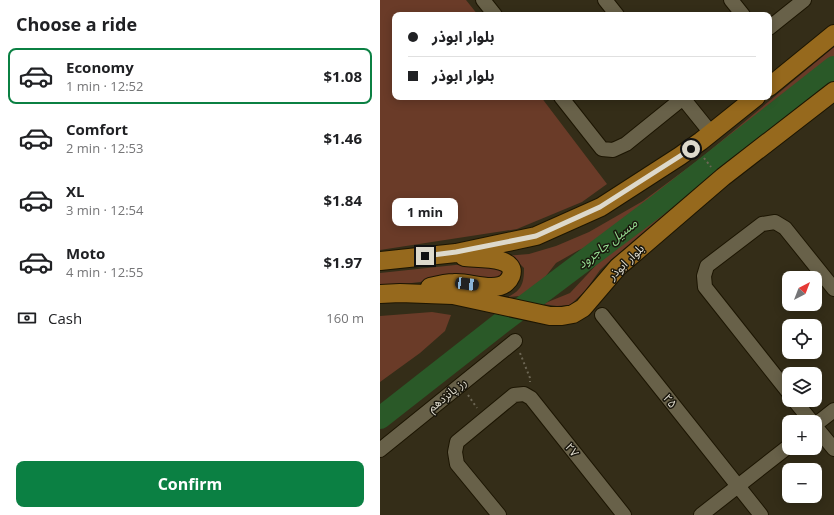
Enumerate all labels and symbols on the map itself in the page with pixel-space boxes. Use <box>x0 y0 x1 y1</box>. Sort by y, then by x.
route start <box>682 140 700 158</box>
callout: 1 min <box>392 198 458 226</box>
water label: مسیل جاجرود <box>573 214 641 272</box>
street label: بلوار ابوذر <box>603 240 648 284</box>
route end <box>416 247 434 265</box>
north arrow <box>782 271 822 311</box>
car <box>454 277 480 291</box>
street label: رز پانزدهم <box>423 374 471 416</box>
street label: ۲۵ <box>659 390 681 411</box>
street label: ۲۷ <box>561 439 583 460</box>

